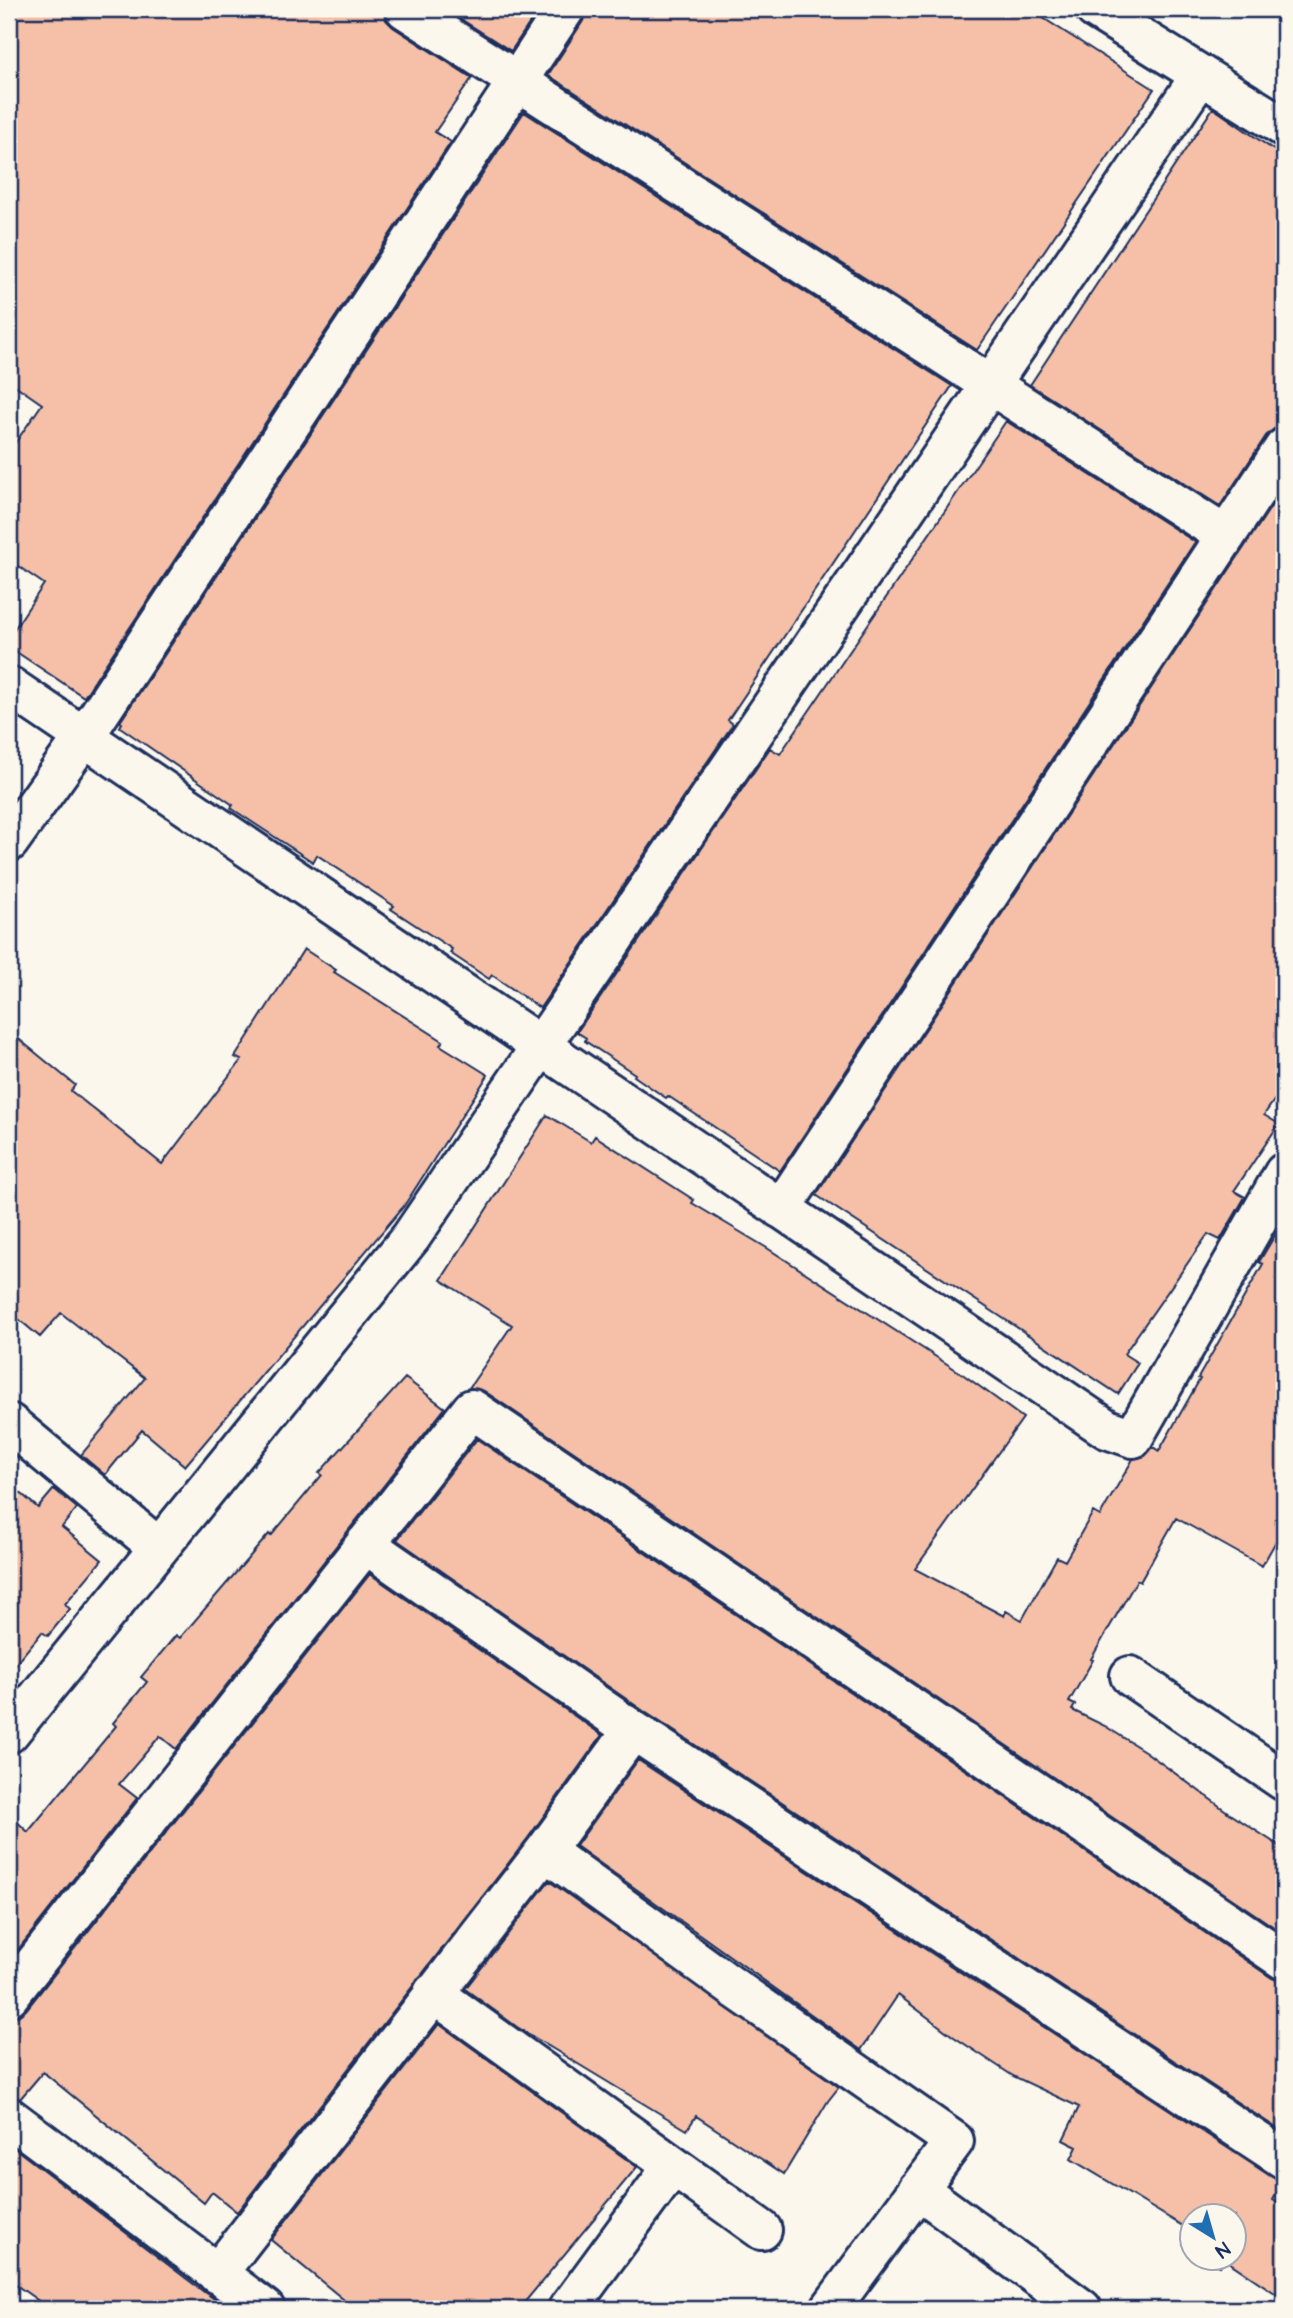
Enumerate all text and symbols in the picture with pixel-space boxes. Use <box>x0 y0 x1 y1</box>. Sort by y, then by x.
north arrow <box>1178 2202 1248 2272</box>
text: N <box>1209 2235 1235 2264</box>

